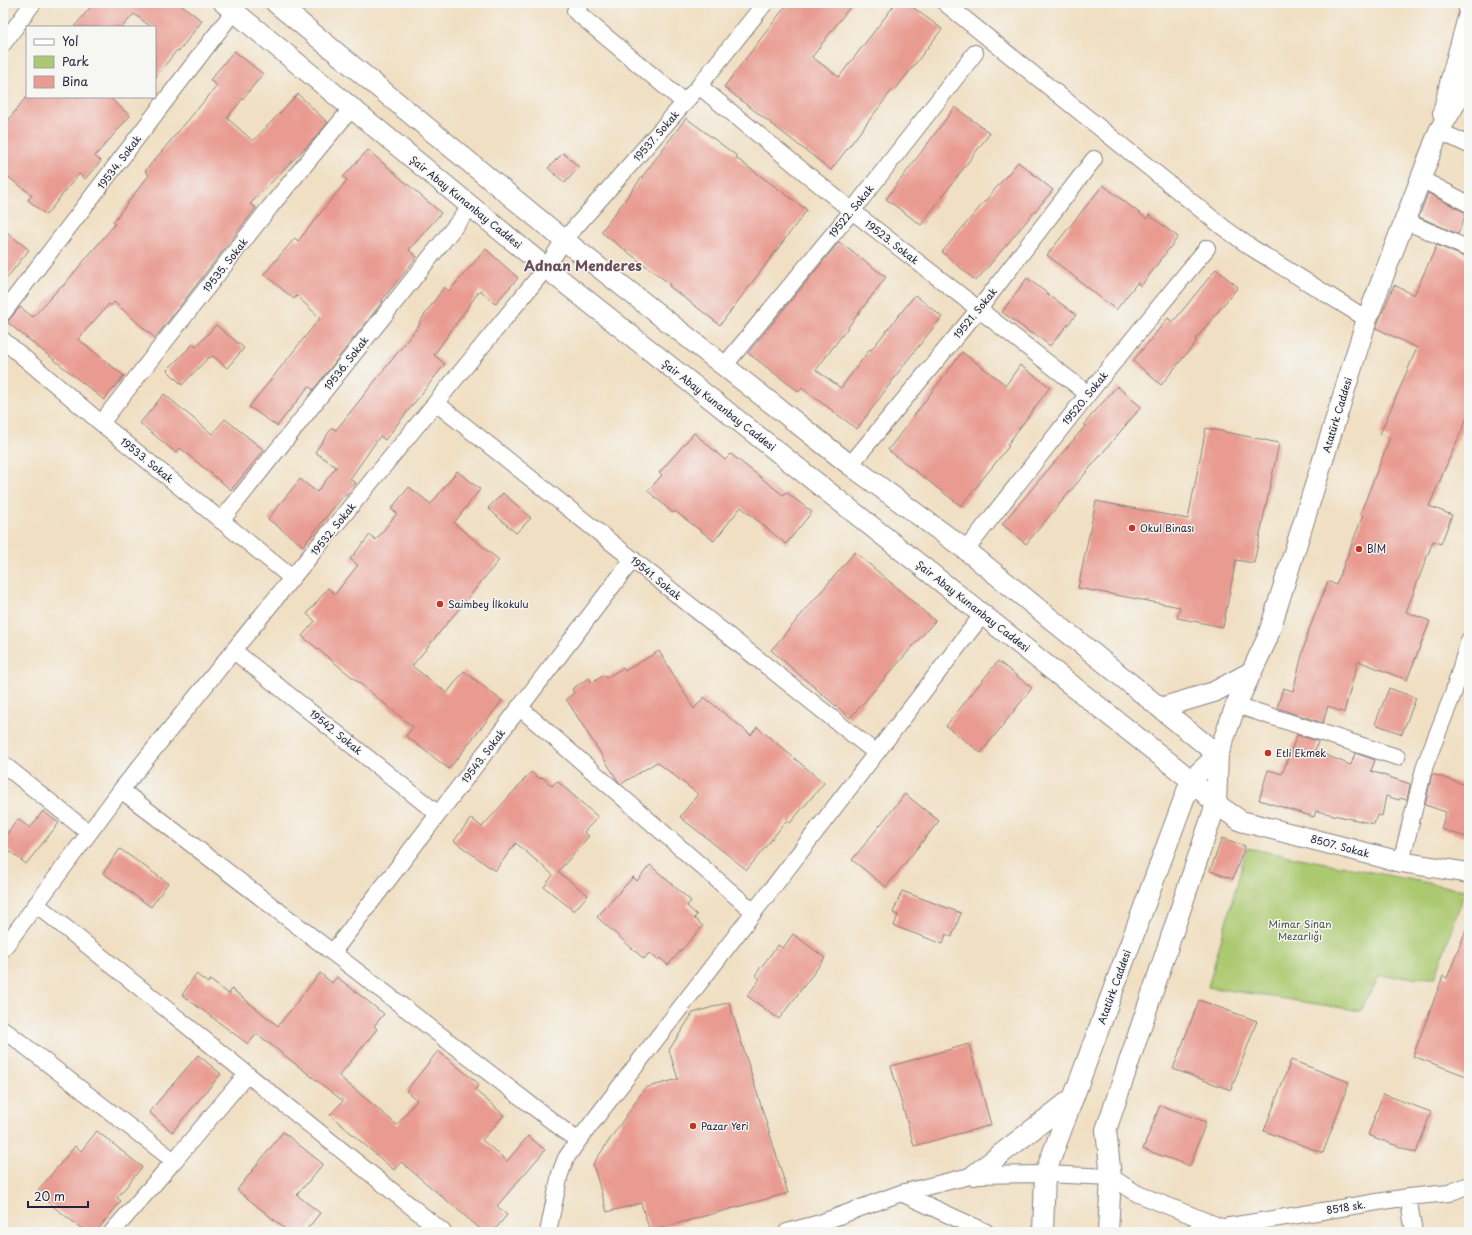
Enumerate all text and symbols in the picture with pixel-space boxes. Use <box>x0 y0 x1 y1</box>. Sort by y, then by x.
legend <box>26 26 156 98</box>
text: Yol <box>62 32 78 50</box>
text: Park <box>62 52 89 70</box>
text: Bina <box>62 72 88 90</box>
street label: 19537. Sokak <box>629 107 682 165</box>
street label: 19534. Sokak <box>93 131 144 192</box>
street label: Şair Abay Kunanbay Caddesi <box>406 152 526 253</box>
street label: 19522. Sokak <box>825 181 877 240</box>
street label: 19523. Sokak <box>862 216 923 268</box>
street label: 19535. Sokak <box>199 234 251 295</box>
district label: Adnan Menderes <box>524 255 642 276</box>
street label: 19521. Sokak <box>949 284 1000 341</box>
street label: 19536. Sokak <box>320 332 372 393</box>
street label: Şair Abay Kunanbay Caddesi <box>659 355 779 455</box>
street label: 19520. Sokak <box>1058 367 1111 428</box>
street label: Atatürk Caddesi <box>1318 375 1355 454</box>
street label: 19533. Sokak <box>117 433 177 486</box>
street label: 19532. Sokak <box>306 499 359 558</box>
place label: Okul Binası <box>1140 520 1194 535</box>
marker: Okul Binası <box>1127 523 1137 533</box>
place label: BİM <box>1367 541 1386 556</box>
marker: BİM <box>1354 544 1364 554</box>
street label: 19541. Sokak <box>627 552 685 603</box>
street label: Şair Abay Kunanbay Caddesi <box>913 556 1033 656</box>
place label: Saimbey İlkokulu <box>448 596 528 611</box>
marker: Saimbey İlkokulu <box>435 599 445 609</box>
street label: 19542. Sokak <box>307 705 366 758</box>
street label: 19543. Sokak <box>457 725 508 786</box>
place label: Etli Ekmek <box>1276 745 1326 760</box>
marker: Etli Ekmek <box>1263 748 1273 758</box>
street label: 8507. Sokak <box>1309 830 1372 861</box>
park label: Mimar Sinan Mezarlığı <box>1268 916 1332 943</box>
street label: Atatürk Caddesi <box>1093 947 1134 1026</box>
place label: Pazar Yeri <box>701 1118 749 1133</box>
marker: Pazar Yeri <box>688 1121 698 1131</box>
scale bar <box>28 1183 88 1209</box>
text: 20 m <box>34 1187 65 1205</box>
street label: 8518 sk. <box>1325 1196 1367 1217</box>

